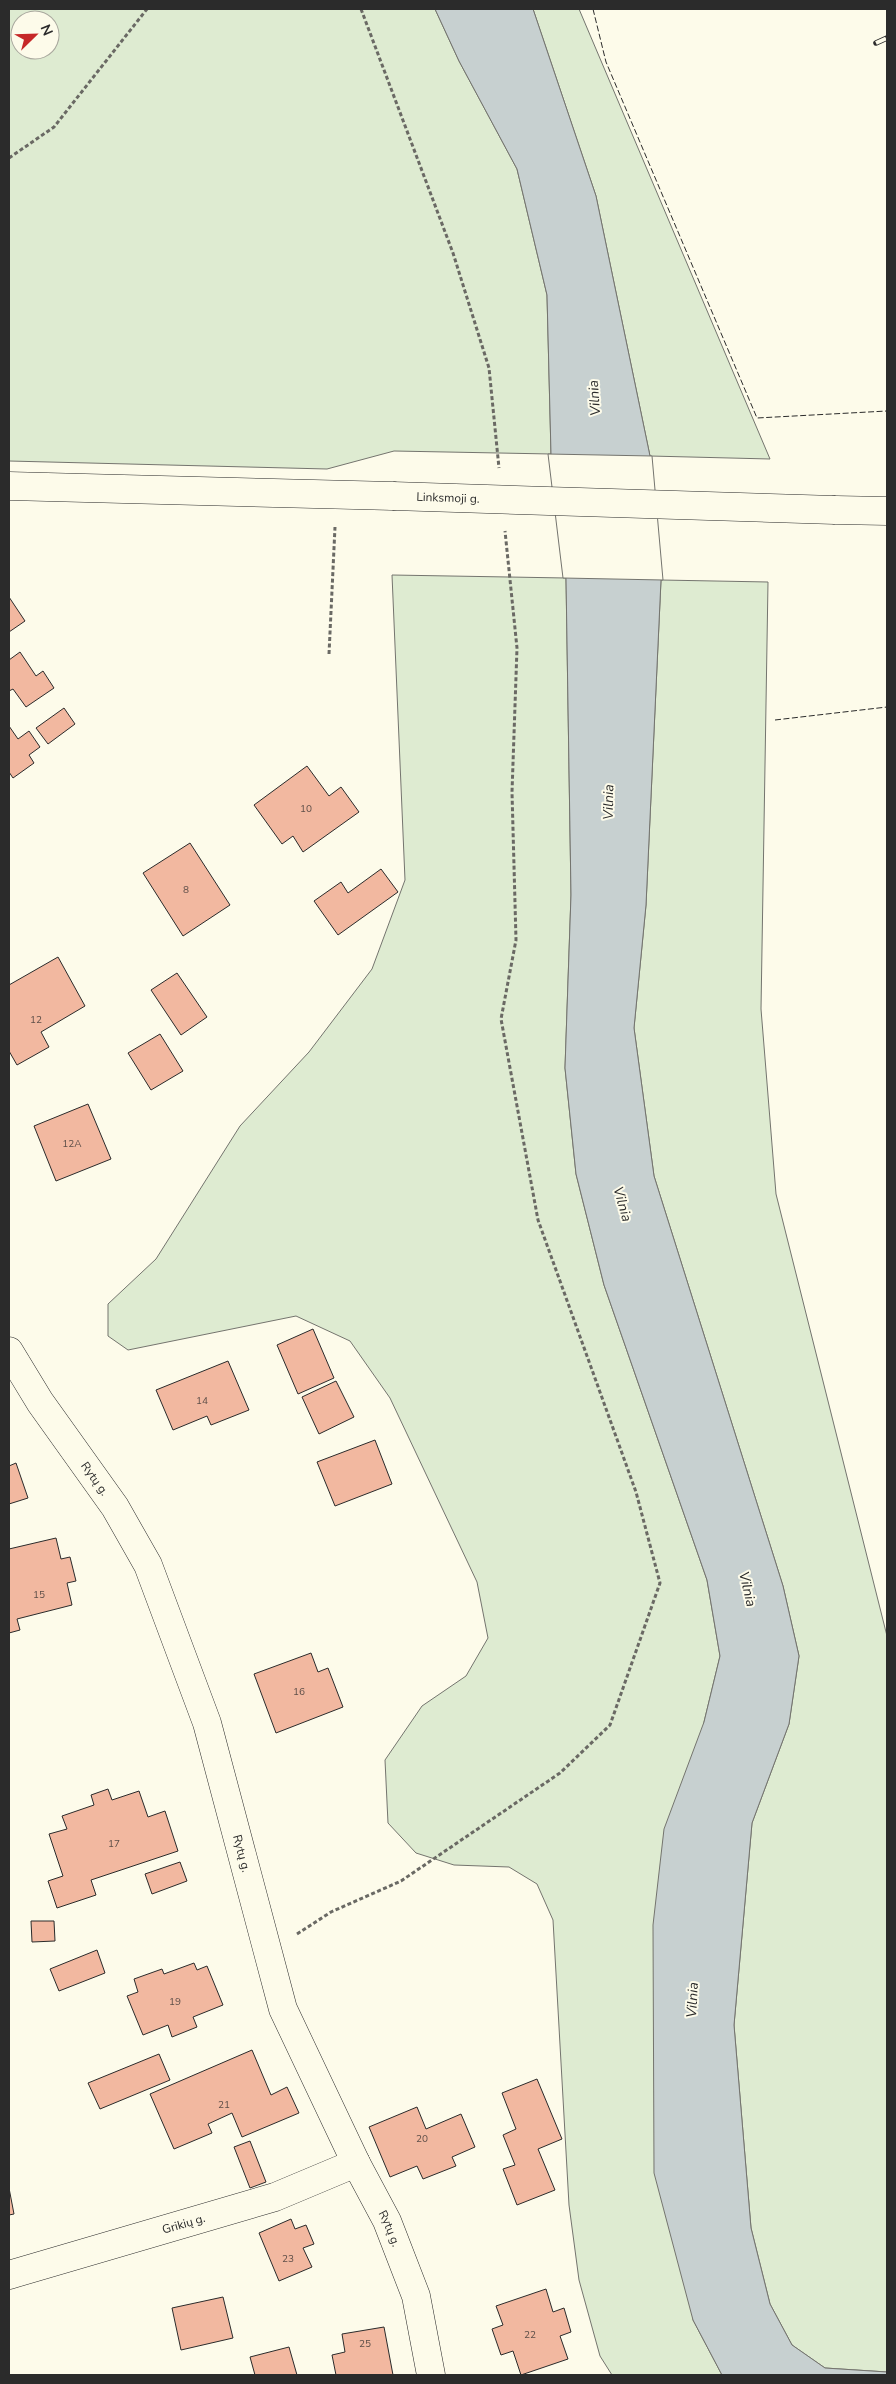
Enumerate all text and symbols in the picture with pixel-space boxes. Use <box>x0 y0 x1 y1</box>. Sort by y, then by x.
north arrow <box>10 10 60 60</box>
text: N <box>36 22 57 39</box>
water label: Vilnia <box>584 380 605 416</box>
street label: Linksmoji g. <box>416 489 480 507</box>
water label: Vilnia <box>599 784 618 820</box>
house number: 10 <box>300 802 312 816</box>
house number: 8 <box>183 883 189 897</box>
house number: 12 <box>30 1013 42 1027</box>
house number: 12A <box>62 1137 82 1151</box>
water label: Vilnia <box>608 1184 637 1224</box>
house number: 14 <box>196 1394 208 1408</box>
street label: Rytų g. <box>77 1459 112 1499</box>
water label: Vilnia <box>734 1570 761 1609</box>
house number: 15 <box>33 1588 45 1602</box>
house number: 16 <box>293 1685 305 1699</box>
street label: Rytų g. <box>229 1833 254 1874</box>
house number: 17 <box>108 1837 120 1851</box>
water label: Vilnia <box>682 1982 703 2018</box>
house number: 19 <box>169 1995 181 2009</box>
house number: 21 <box>218 2098 230 2112</box>
house number: 20 <box>416 2132 428 2146</box>
street label: Rytų g. <box>375 2207 404 2249</box>
street label: Grikių g. <box>160 2210 207 2238</box>
house number: 23 <box>282 2252 294 2266</box>
house number: 22 <box>524 2328 536 2342</box>
house number: 25 <box>359 2337 371 2351</box>

